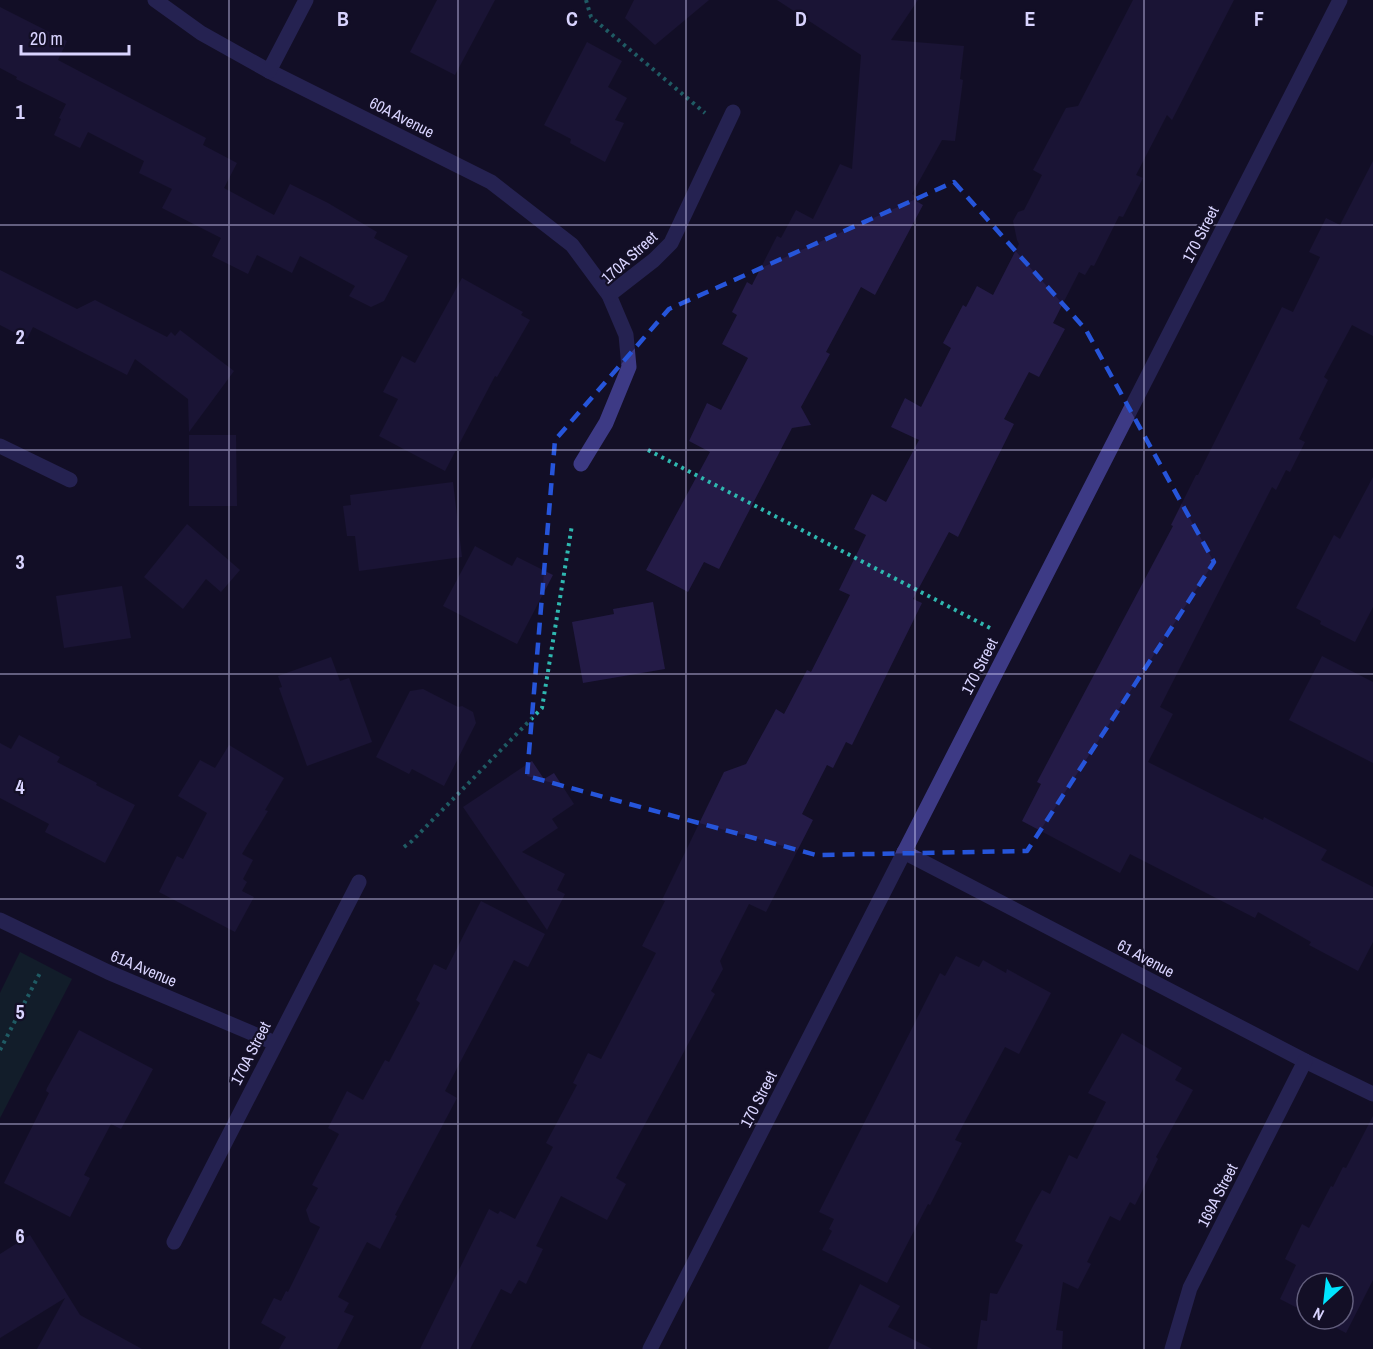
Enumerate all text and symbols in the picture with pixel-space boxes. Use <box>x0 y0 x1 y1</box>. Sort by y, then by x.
text: B <box>337 5 349 32</box>
text: C <box>566 5 578 32</box>
text: D <box>795 5 807 32</box>
text: E <box>1025 5 1036 32</box>
text: F <box>1254 5 1264 32</box>
scale bar <box>21 18 129 56</box>
text: 20 m <box>30 26 63 51</box>
street label: 60A Avenue <box>366 91 438 143</box>
text: 1 <box>15 98 25 125</box>
street label: 170 Street <box>1176 202 1224 266</box>
street label: 170A Street <box>596 226 662 288</box>
text: 2 <box>15 323 25 350</box>
text: 3 <box>15 548 25 575</box>
street label: 170 Street <box>955 634 1003 698</box>
text: 4 <box>15 773 25 800</box>
street label: 61 Avenue <box>1114 934 1178 982</box>
street label: 61A Avenue <box>108 944 180 992</box>
text: 5 <box>15 998 25 1025</box>
street label: 170A Street <box>225 1017 276 1089</box>
street label: 170 Street <box>734 1067 782 1131</box>
street label: 169A Street <box>1192 1159 1243 1231</box>
text: 6 <box>15 1222 25 1249</box>
north arrow <box>1295 1271 1355 1331</box>
text: N <box>1309 1302 1327 1326</box>

